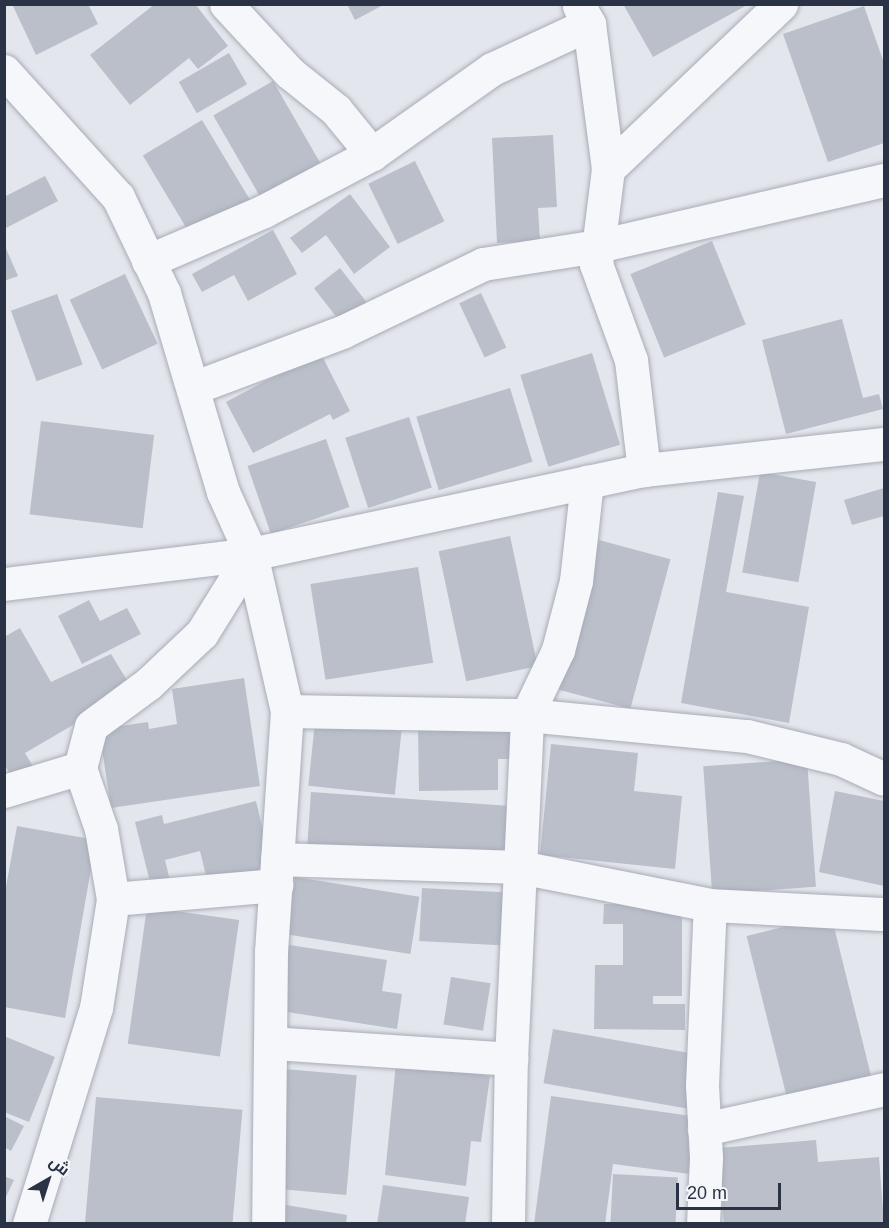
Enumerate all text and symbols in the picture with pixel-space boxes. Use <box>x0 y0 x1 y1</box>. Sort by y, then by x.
north arrow <box>18 1150 78 1210</box>
text: ش <box>46 1153 73 1179</box>
scale bar <box>679 1171 784 1209</box>
text: 20 m <box>687 1183 727 1203</box>

